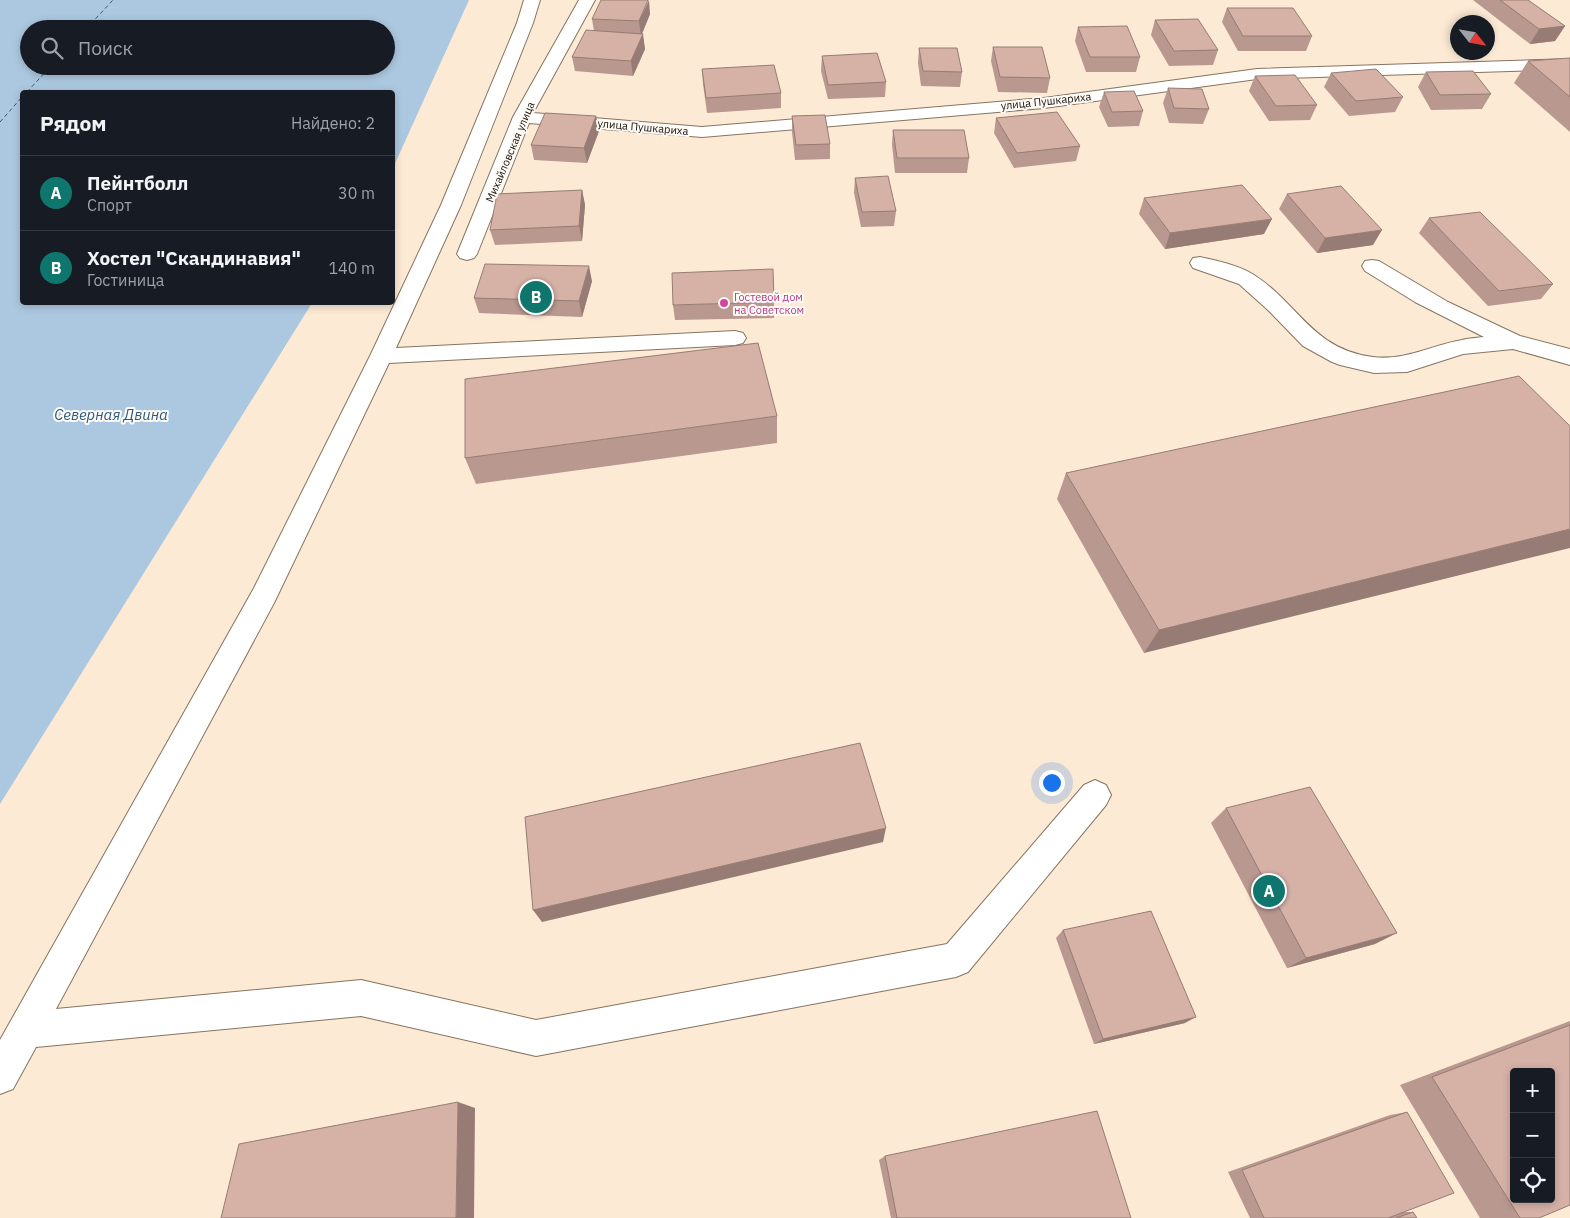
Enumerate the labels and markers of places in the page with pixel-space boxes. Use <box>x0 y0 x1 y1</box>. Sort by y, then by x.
pin: B <box>520 278 552 316</box>
place label: Гостевой дом на Советском <box>734 290 804 317</box>
marker: Гостевой дом на Советском <box>718 297 730 309</box>
pin: A <box>1253 872 1285 910</box>

